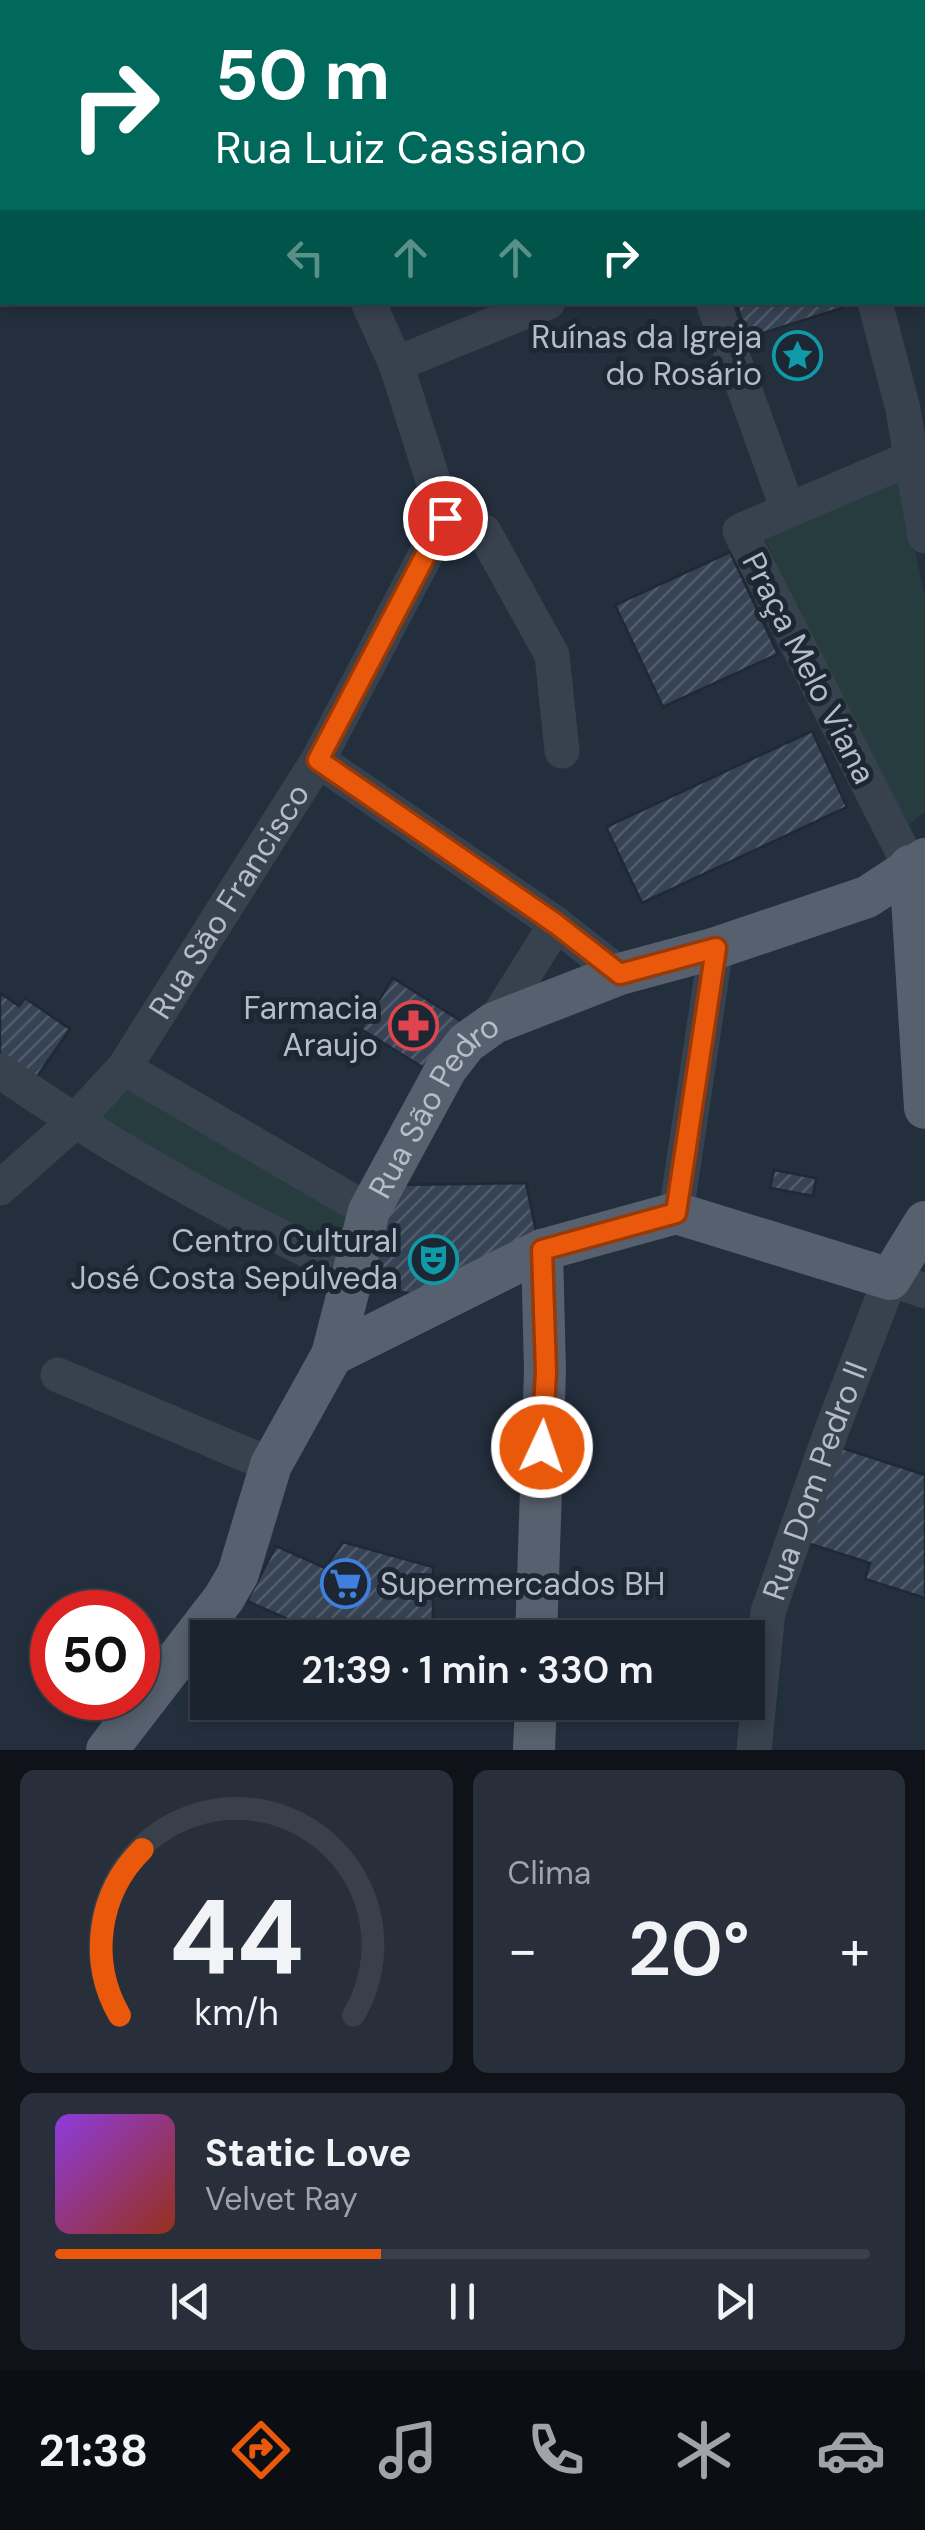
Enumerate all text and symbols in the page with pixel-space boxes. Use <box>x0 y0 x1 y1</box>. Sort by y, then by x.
text: 50 m <box>215 30 390 121</box>
icon: right <box>50 40 180 170</box>
text: Rua Luiz Cassiano <box>215 118 587 177</box>
icon: left <box>278 230 333 285</box>
icon: ahead <box>383 230 438 285</box>
icon: ahead <box>488 230 543 285</box>
icon: right <box>593 230 648 285</box>
place label: Ruínas da Igreja do Rosário <box>531 316 762 395</box>
place icon: Ruínas da Igreja do Rosário <box>771 329 823 381</box>
pin <box>403 476 488 561</box>
icon: arrive <box>418 491 473 546</box>
street label: Praça Melo Viana <box>733 545 885 791</box>
street label: Rua São Francisco <box>139 775 319 1027</box>
place label: Farmacia Araujo <box>243 987 378 1066</box>
pharmacy icon: Farmacia Araujo <box>387 1000 439 1052</box>
street label: Rua São Pedro <box>359 1005 508 1206</box>
place label: Centro Cultural José Costa Sepúlveda <box>71 1220 398 1299</box>
theatre icon: Centro Cultural José Costa Sepúlveda <box>407 1233 459 1285</box>
street label: Rua Dom Pedro II <box>753 1355 877 1606</box>
position arrow <box>490 1395 594 1499</box>
supermarket icon: Supermercados BH <box>319 1558 371 1610</box>
place label: Supermercados BH <box>380 1563 665 1605</box>
speed limit sign: 50 <box>30 1590 160 1720</box>
text: 21:39 · 1 min · 330 m <box>301 1645 654 1695</box>
text: Clima <box>508 1852 591 1894</box>
text: 44 <box>169 1870 304 2005</box>
text: 20° <box>628 1901 750 1998</box>
text: − <box>508 1914 538 1986</box>
text: + <box>840 1914 870 1986</box>
text: km/h <box>194 1990 278 2036</box>
text: Static Love <box>205 2128 411 2178</box>
text: Velvet Ray <box>205 2178 358 2220</box>
icon: previous <box>163 2274 218 2329</box>
icon: pause <box>435 2274 490 2329</box>
icon: next <box>707 2274 762 2329</box>
icon: directions <box>226 2415 296 2485</box>
icon: music <box>373 2415 443 2485</box>
icon: phone <box>521 2415 591 2485</box>
icon: climate <box>669 2415 739 2485</box>
icon: car <box>816 2415 886 2485</box>
text: 21:38 <box>39 2421 148 2480</box>

